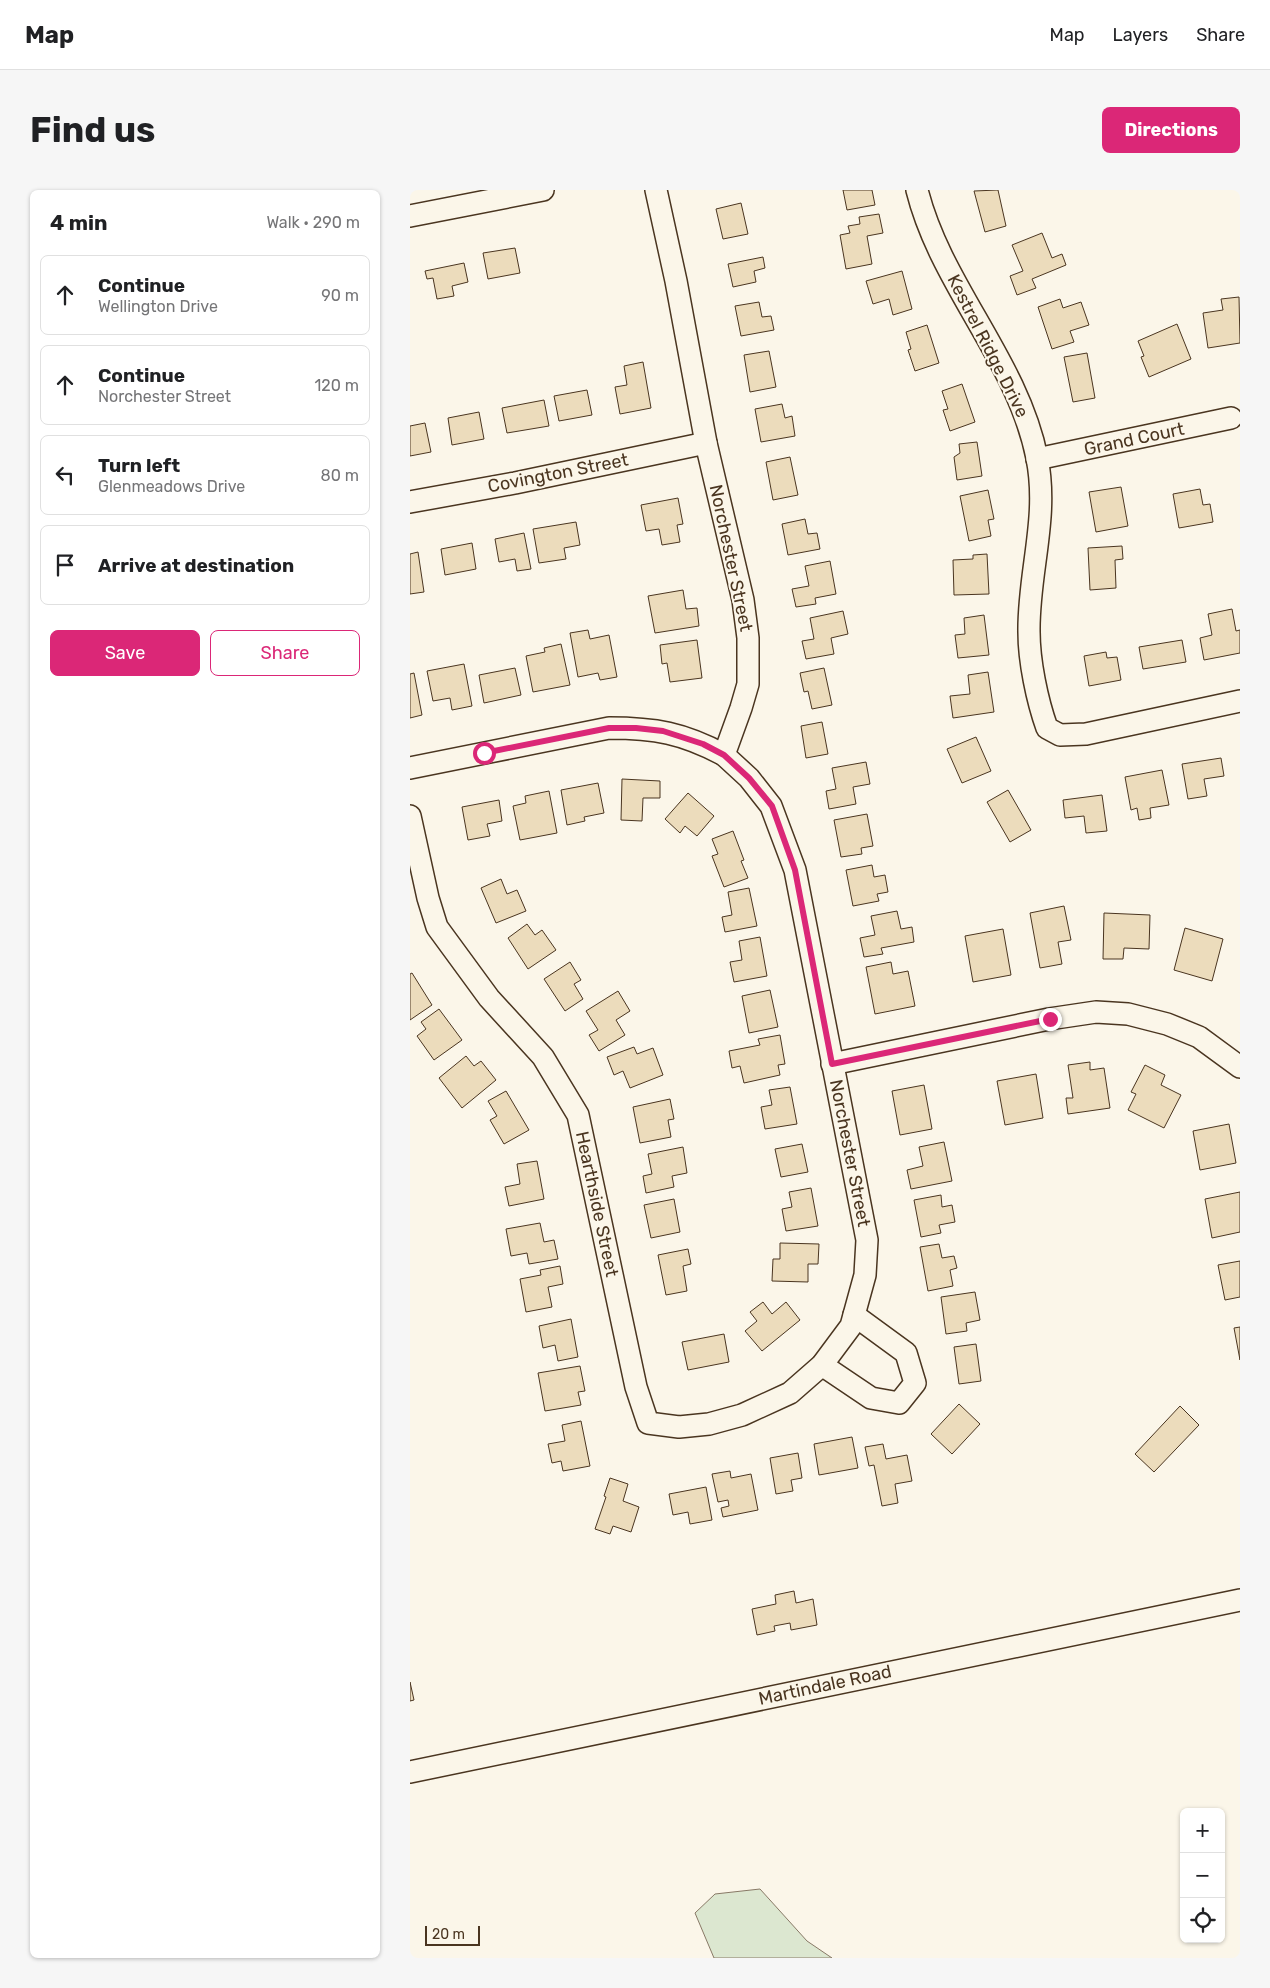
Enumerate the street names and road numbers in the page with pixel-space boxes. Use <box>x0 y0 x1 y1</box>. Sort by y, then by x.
street label: Kestrel Ridge Drive <box>942 271 1034 421</box>
street label: Grand Court <box>1082 418 1186 460</box>
street label: Covington Street <box>486 449 630 497</box>
street label: Norchester Street <box>705 483 757 633</box>
street label: Norchester Street <box>825 1077 875 1229</box>
street label: Hearthside Street <box>571 1129 623 1279</box>
street label: Martindale Road <box>756 1660 894 1710</box>

